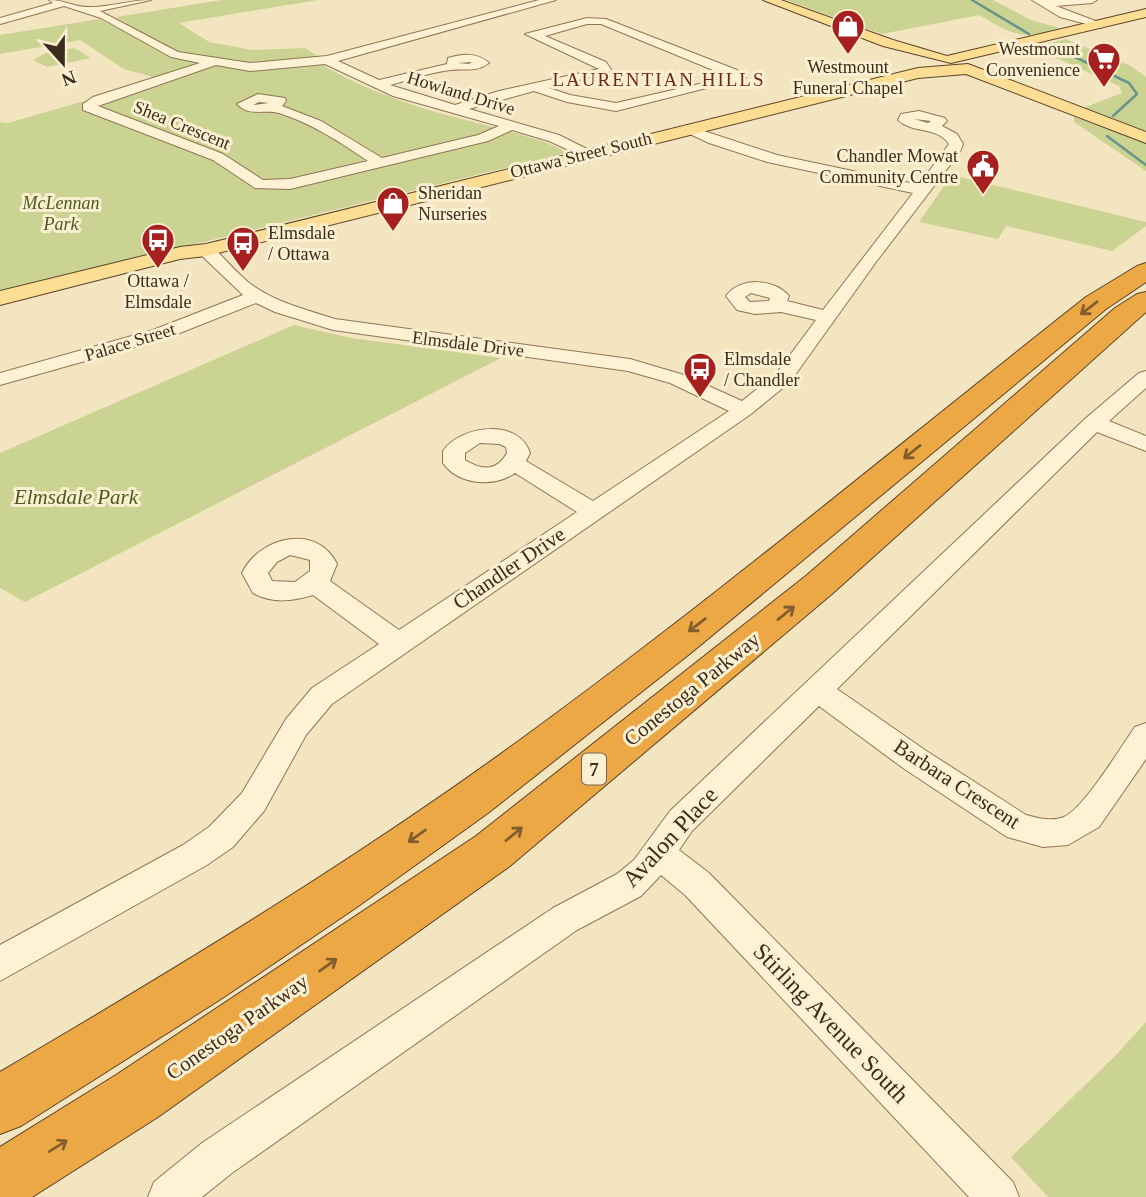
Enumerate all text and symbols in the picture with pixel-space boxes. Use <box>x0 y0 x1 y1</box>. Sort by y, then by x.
shop icon: Westmount Funeral Chapel <box>829 7 867 56</box>
north arrow <box>28 28 98 98</box>
place label: Westmount Convenience <box>986 39 1080 80</box>
supermarket icon: Westmount Convenience <box>1085 40 1123 89</box>
place label: Westmount Funeral Chapel <box>793 57 903 98</box>
text: N <box>58 66 79 91</box>
street label: Howland Drive <box>405 67 517 119</box>
district label: LAURENTIAN HILLS <box>552 69 766 90</box>
street label: Shea Crescent <box>131 97 233 153</box>
street label: Ottawa Street South <box>508 128 654 182</box>
place label: Chandler Mowat Community Centre <box>820 146 958 187</box>
public building icon: Chandler Mowat Community Centre <box>964 147 1002 196</box>
place label: Sheridan Nurseries <box>418 183 487 224</box>
shop icon: Sheridan Nurseries <box>374 184 412 233</box>
park label: McLennan Park <box>22 193 99 234</box>
bus stop icon: Ottawa / Elmsdale <box>139 221 177 270</box>
place label: Elmsdale / Ottawa <box>268 223 335 264</box>
bus stop icon: Elmsdale / Ottawa <box>224 224 262 273</box>
place label: Ottawa / Elmsdale <box>125 271 192 312</box>
one-way arrow <box>1080 301 1098 316</box>
street label: Palace Street <box>82 319 178 365</box>
street label: Elmsdale Drive <box>411 327 525 361</box>
place label: Elmsdale / Chandler <box>724 349 799 390</box>
bus stop icon: Elmsdale / Chandler <box>681 350 719 399</box>
one-way arrow <box>904 444 922 460</box>
park label: Elmsdale Park <box>13 485 139 509</box>
street label: Chandler Drive <box>448 522 570 614</box>
one-way arrow <box>776 605 794 620</box>
one-way arrow <box>688 618 707 633</box>
street label: Conestoga Parkway <box>619 627 765 751</box>
street label: Barbara Crescent <box>890 734 1025 834</box>
road number: 7 <box>582 754 606 784</box>
street label: Avalon Place <box>617 782 723 892</box>
one-way arrow <box>505 826 523 841</box>
one-way arrow <box>408 828 427 843</box>
street label: Stirling Avenue South <box>748 938 914 1108</box>
one-way arrow <box>318 958 337 972</box>
street label: Conestoga Parkway <box>162 969 313 1085</box>
one-way arrow <box>47 1138 67 1152</box>

